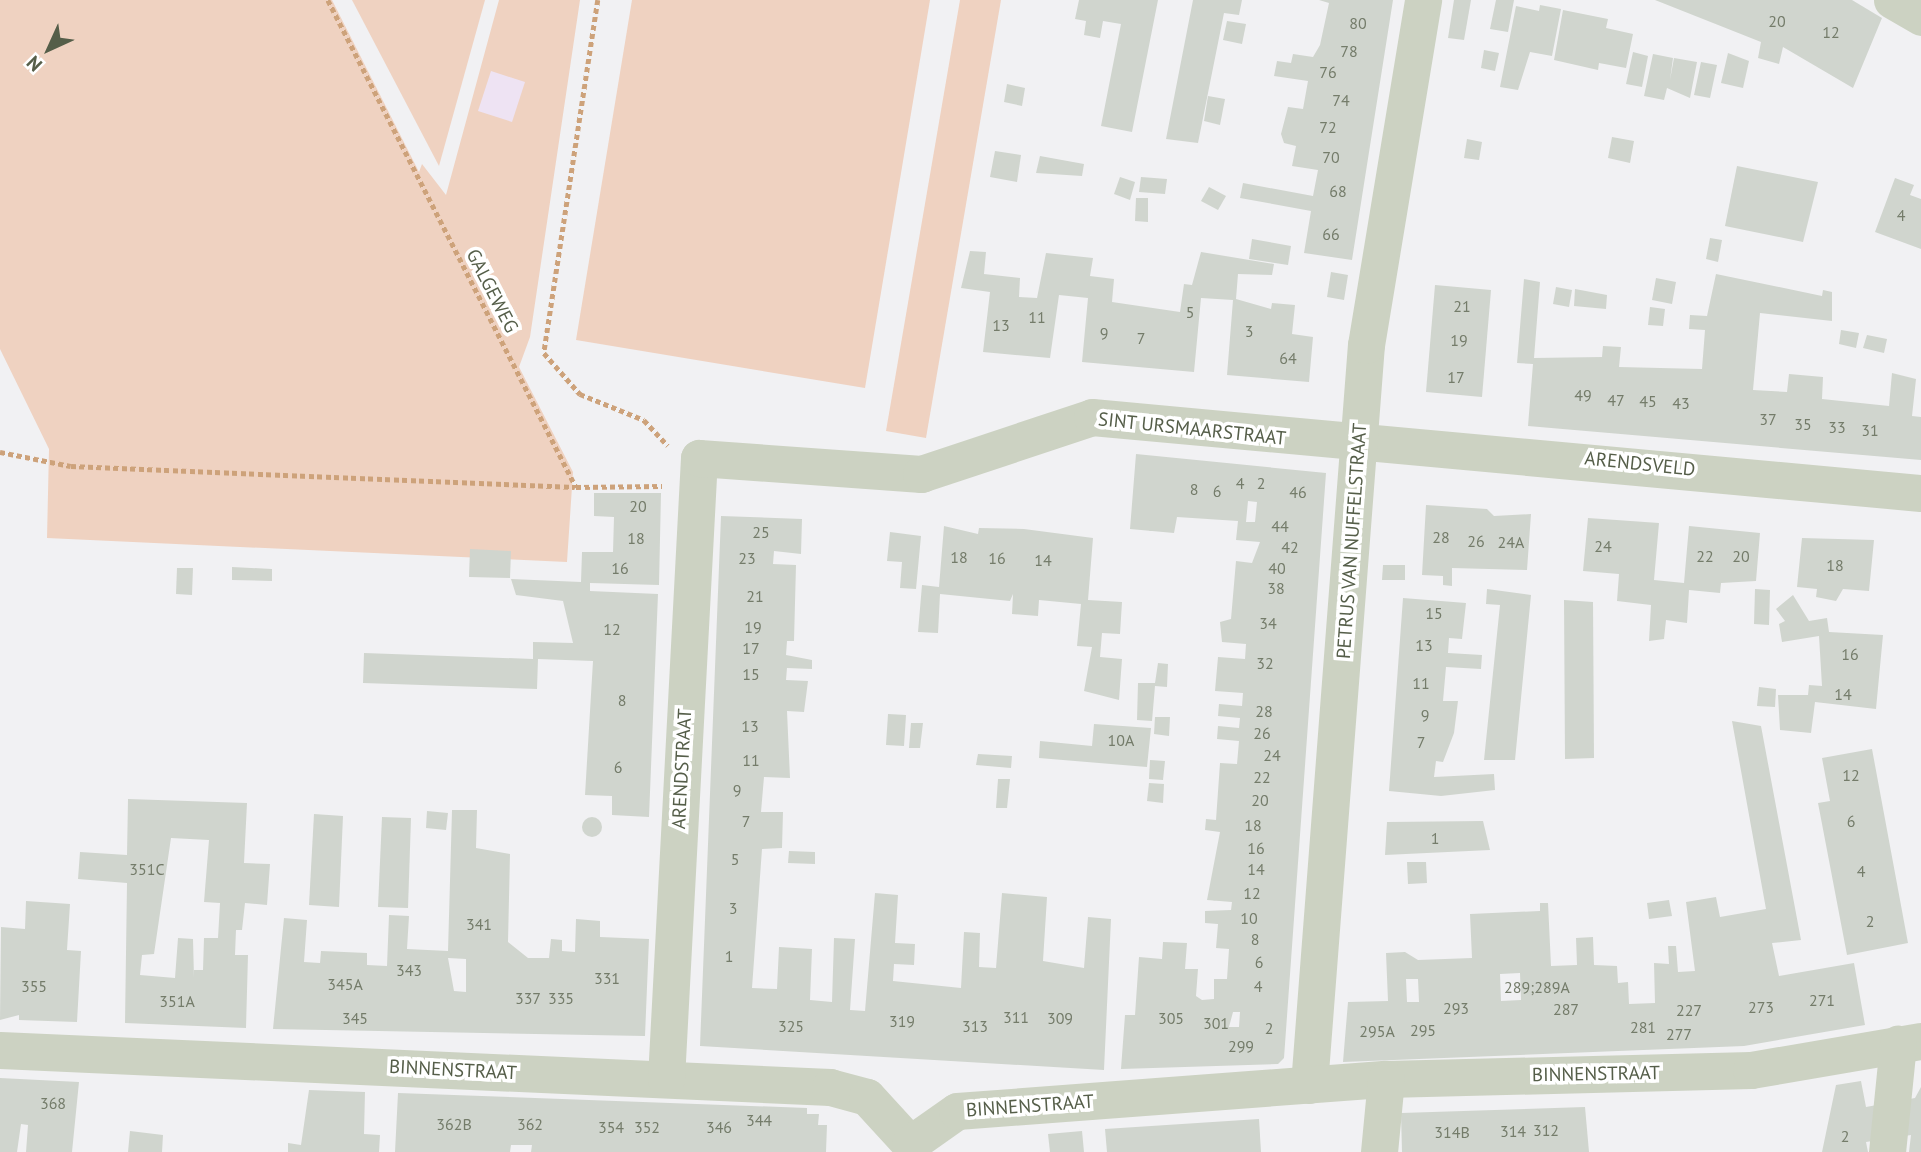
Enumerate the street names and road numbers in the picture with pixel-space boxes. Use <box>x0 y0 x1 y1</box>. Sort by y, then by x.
street label: GALGEWEG <box>461 245 523 337</box>
street label: SINT URSMAARSTRAAT <box>1097 408 1287 450</box>
street label: PETRUS VAN NUFFELSTRAAT <box>1332 422 1372 660</box>
street label: ARENDSVELD <box>1584 447 1696 481</box>
street label: ARENDSTRAAT <box>667 708 697 830</box>
street label: BINNENSTRAAT <box>388 1055 518 1085</box>
street label: BINNENSTRAAT <box>1532 1061 1660 1087</box>
street label: BINNENSTRAAT <box>965 1090 1095 1122</box>

